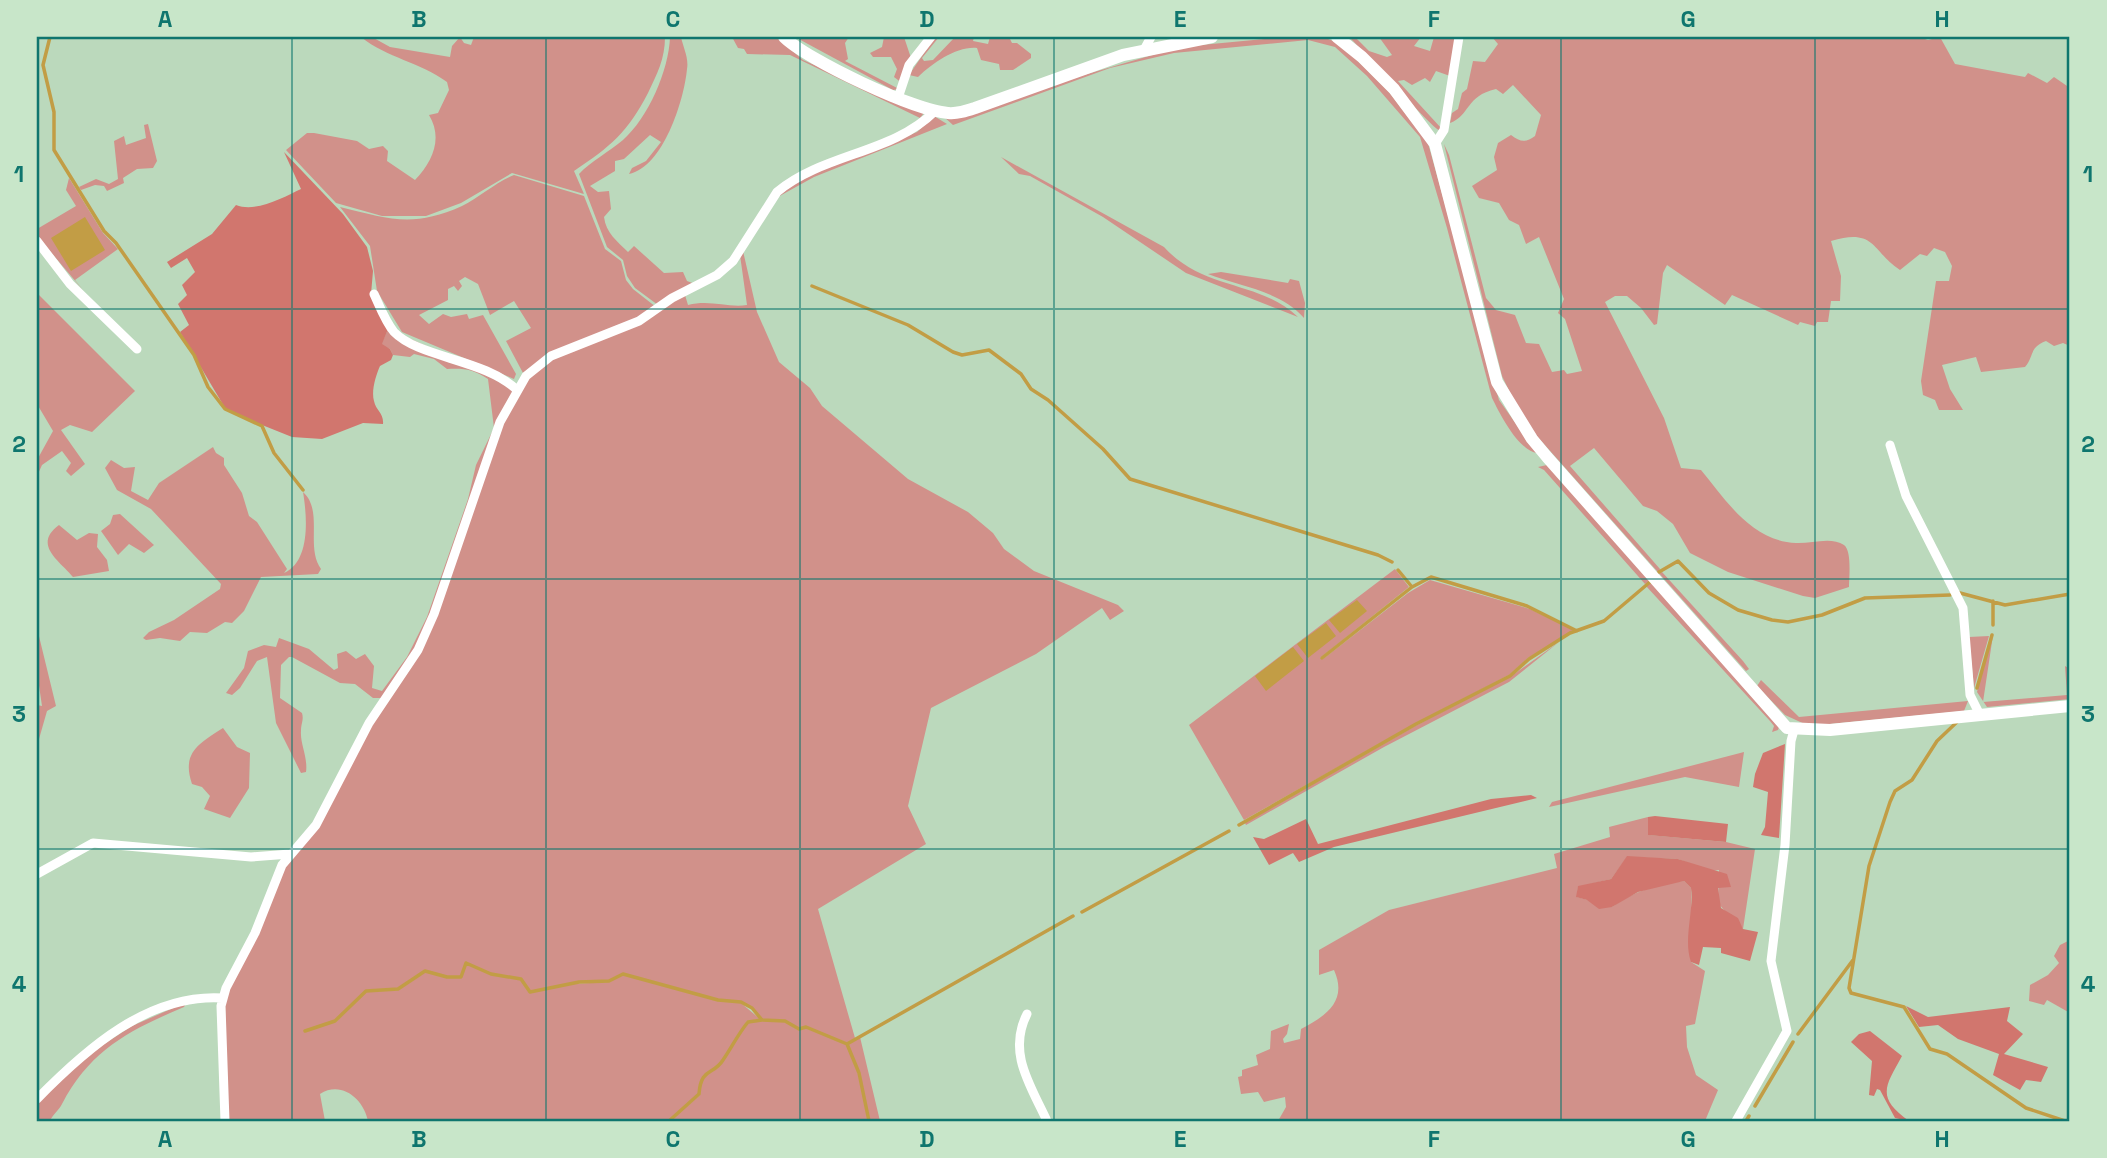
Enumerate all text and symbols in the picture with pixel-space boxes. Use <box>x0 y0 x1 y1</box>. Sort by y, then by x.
text: A <box>158 4 173 34</box>
text: B <box>411 4 427 34</box>
text: C <box>666 4 680 34</box>
text: D <box>919 4 935 34</box>
text: E <box>1174 4 1186 34</box>
text: F <box>1428 4 1440 34</box>
text: G <box>1680 4 1696 34</box>
text: H <box>1934 4 1950 34</box>
text: 1 <box>14 159 24 189</box>
text: 1 <box>2083 159 2093 189</box>
text: 2 <box>12 429 26 459</box>
text: 2 <box>2081 429 2095 459</box>
text: 3 <box>12 699 26 729</box>
text: 3 <box>2081 699 2095 729</box>
text: 4 <box>12 969 27 999</box>
text: 4 <box>2081 969 2096 999</box>
text: A <box>158 1124 173 1154</box>
text: B <box>411 1124 427 1154</box>
text: C <box>666 1124 680 1154</box>
text: D <box>919 1124 935 1154</box>
text: E <box>1174 1124 1186 1154</box>
text: F <box>1428 1124 1440 1154</box>
text: G <box>1680 1124 1696 1154</box>
text: H <box>1934 1124 1950 1154</box>

